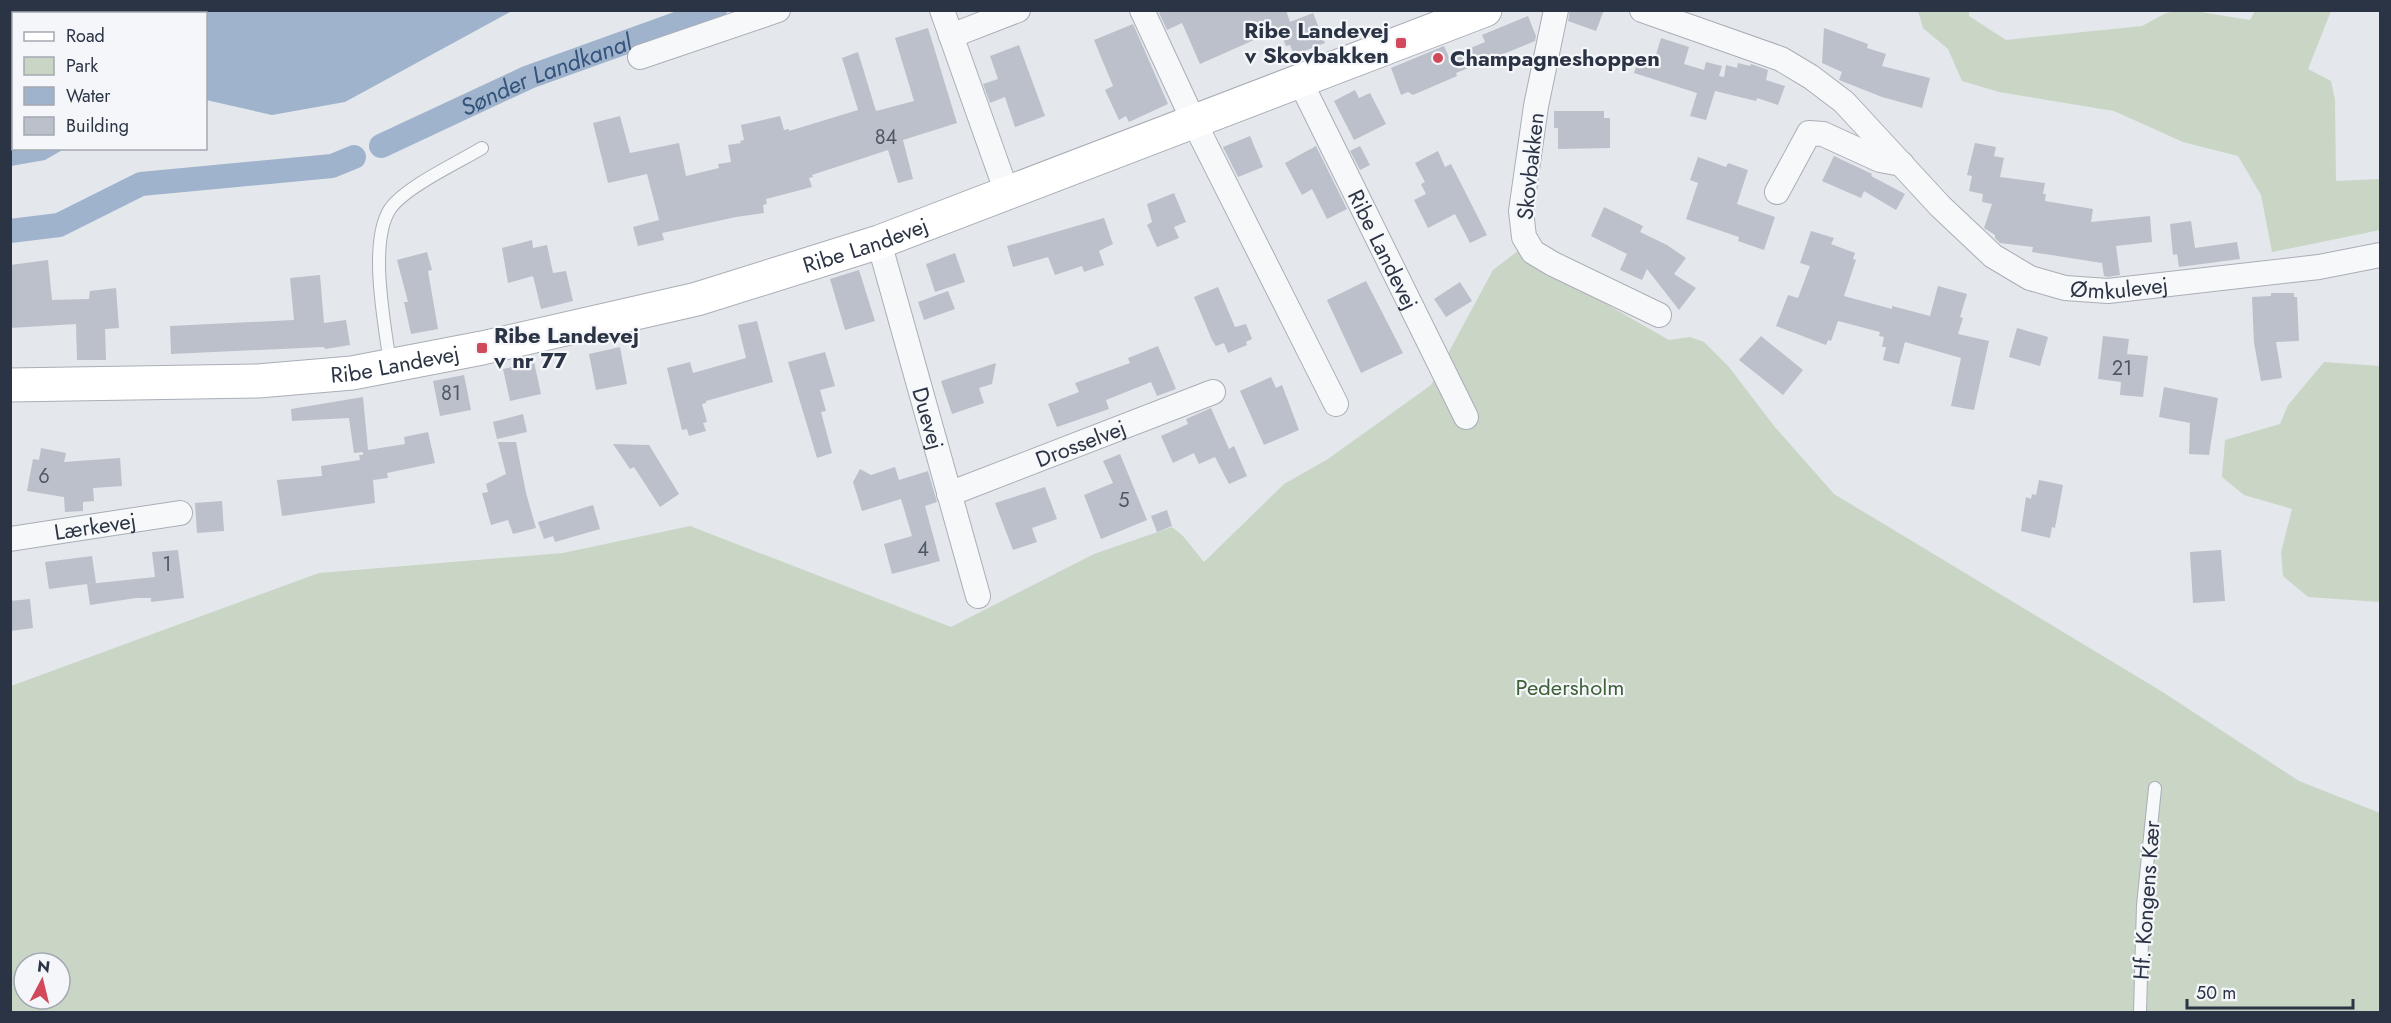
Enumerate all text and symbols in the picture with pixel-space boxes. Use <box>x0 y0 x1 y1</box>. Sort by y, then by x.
legend <box>12 12 207 150</box>
place label: Ribe Landevej v Skovbakken <box>1244 14 1389 71</box>
text: Road <box>66 23 105 49</box>
water label: Sønder Landkanal <box>454 23 638 124</box>
marker: Ribe Landevej v Skovbakken <box>1394 36 1408 50</box>
place label: Champagneshoppen <box>1450 42 1660 74</box>
marker: Champagneshoppen <box>1431 51 1445 65</box>
text: Park <box>66 53 98 79</box>
text: Water <box>66 83 111 109</box>
street label: Skovbakken <box>1508 111 1552 221</box>
text: Building <box>66 113 129 139</box>
house number: 84 <box>875 123 898 152</box>
street label: Ribe Landevej <box>1340 184 1426 315</box>
street label: Ribe Landevej <box>799 209 933 281</box>
street label: Ømkulevej <box>2069 268 2170 307</box>
place label: Ribe Landevej v nr 77 <box>493 319 639 376</box>
street label: Ribe Landevej <box>329 337 462 391</box>
marker: Ribe Landevej v nr 77 <box>475 341 489 355</box>
house number: 21 <box>2112 354 2132 383</box>
house number: 81 <box>441 379 461 408</box>
street label: Duevej <box>904 383 952 453</box>
street label: Drosselvej <box>1031 411 1130 475</box>
house number: 6 <box>38 462 50 491</box>
house number: 5 <box>1118 486 1130 515</box>
street label: Lærkevej <box>52 504 138 548</box>
house number: 4 <box>917 535 929 564</box>
house number: 1 <box>163 550 172 579</box>
park label: Pedersholm <box>1516 671 1624 703</box>
street label: Hf. Kongens Kær <box>2124 819 2168 981</box>
north arrow <box>12 951 72 1011</box>
text: N <box>36 954 51 979</box>
scale bar <box>2187 972 2354 1010</box>
text: 50 m <box>2196 980 2236 1006</box>

